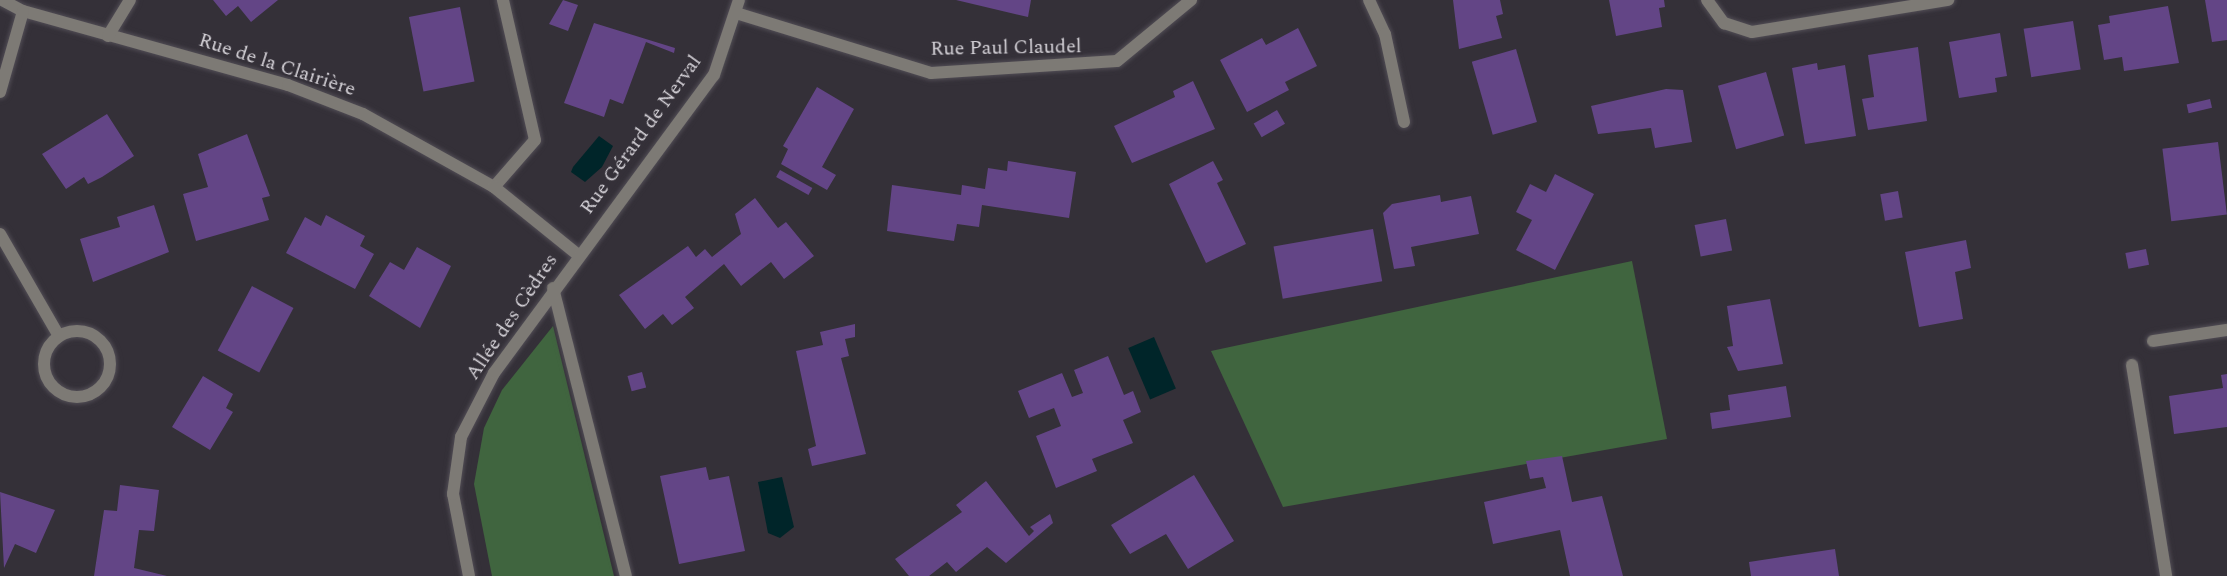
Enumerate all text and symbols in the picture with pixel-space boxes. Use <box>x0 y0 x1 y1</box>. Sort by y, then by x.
street label: Rue de la Clairière <box>196 28 358 102</box>
street label: Rue Paul Claudel <box>930 35 1082 61</box>
street label: Rue Gérard de Nerval <box>575 51 707 219</box>
street label: Allée des Cèdres <box>461 249 563 385</box>

